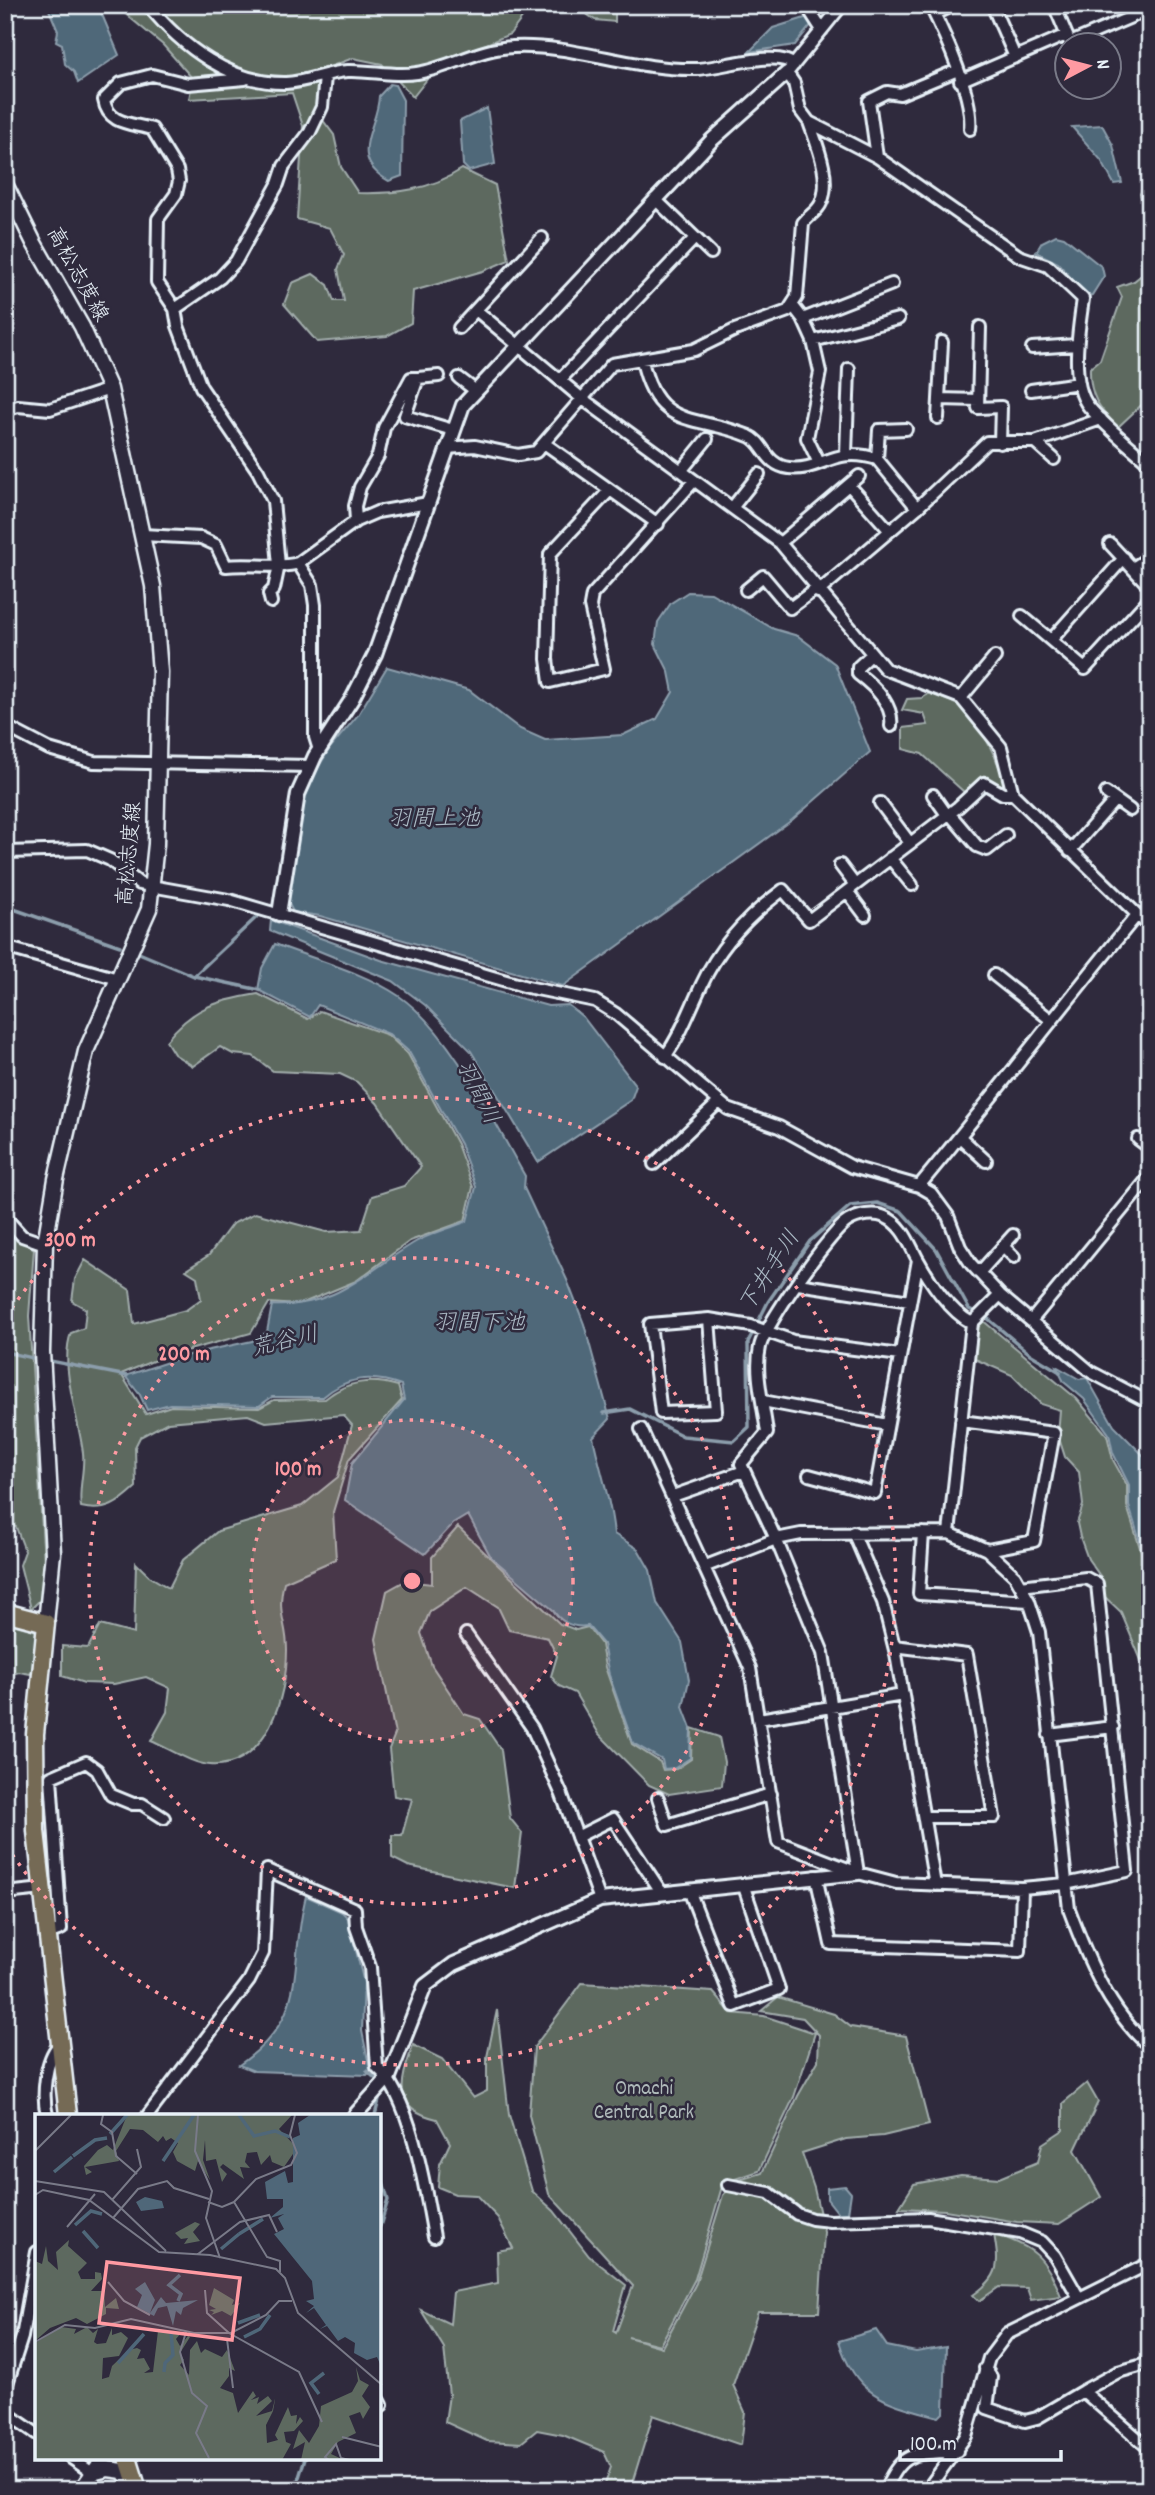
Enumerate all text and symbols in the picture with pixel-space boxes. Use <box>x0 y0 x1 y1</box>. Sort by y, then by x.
north arrow <box>1054 32 1124 102</box>
text: N <box>1087 58 1115 71</box>
street label: 高松志度線 <box>37 222 115 328</box>
street label: 高松志度線 <box>111 800 151 908</box>
water label: 羽間上池 <box>388 804 481 837</box>
water label: 羽間川 <box>446 1055 506 1131</box>
water label: 下井手川 <box>732 1224 810 1320</box>
text: 300 m <box>44 1227 96 1257</box>
water label: 羽間下池 <box>433 1308 526 1341</box>
water label: 荒谷川 <box>248 1319 322 1367</box>
text: 200 m <box>158 1341 210 1371</box>
text: 100 m <box>275 1456 321 1486</box>
centre of rings <box>400 1569 424 1593</box>
park label: Omachi Central Park <box>594 2075 694 2129</box>
inset map <box>35 2114 382 2460</box>
scale bar <box>900 2418 1060 2462</box>
text: 100 m <box>910 2431 957 2461</box>

